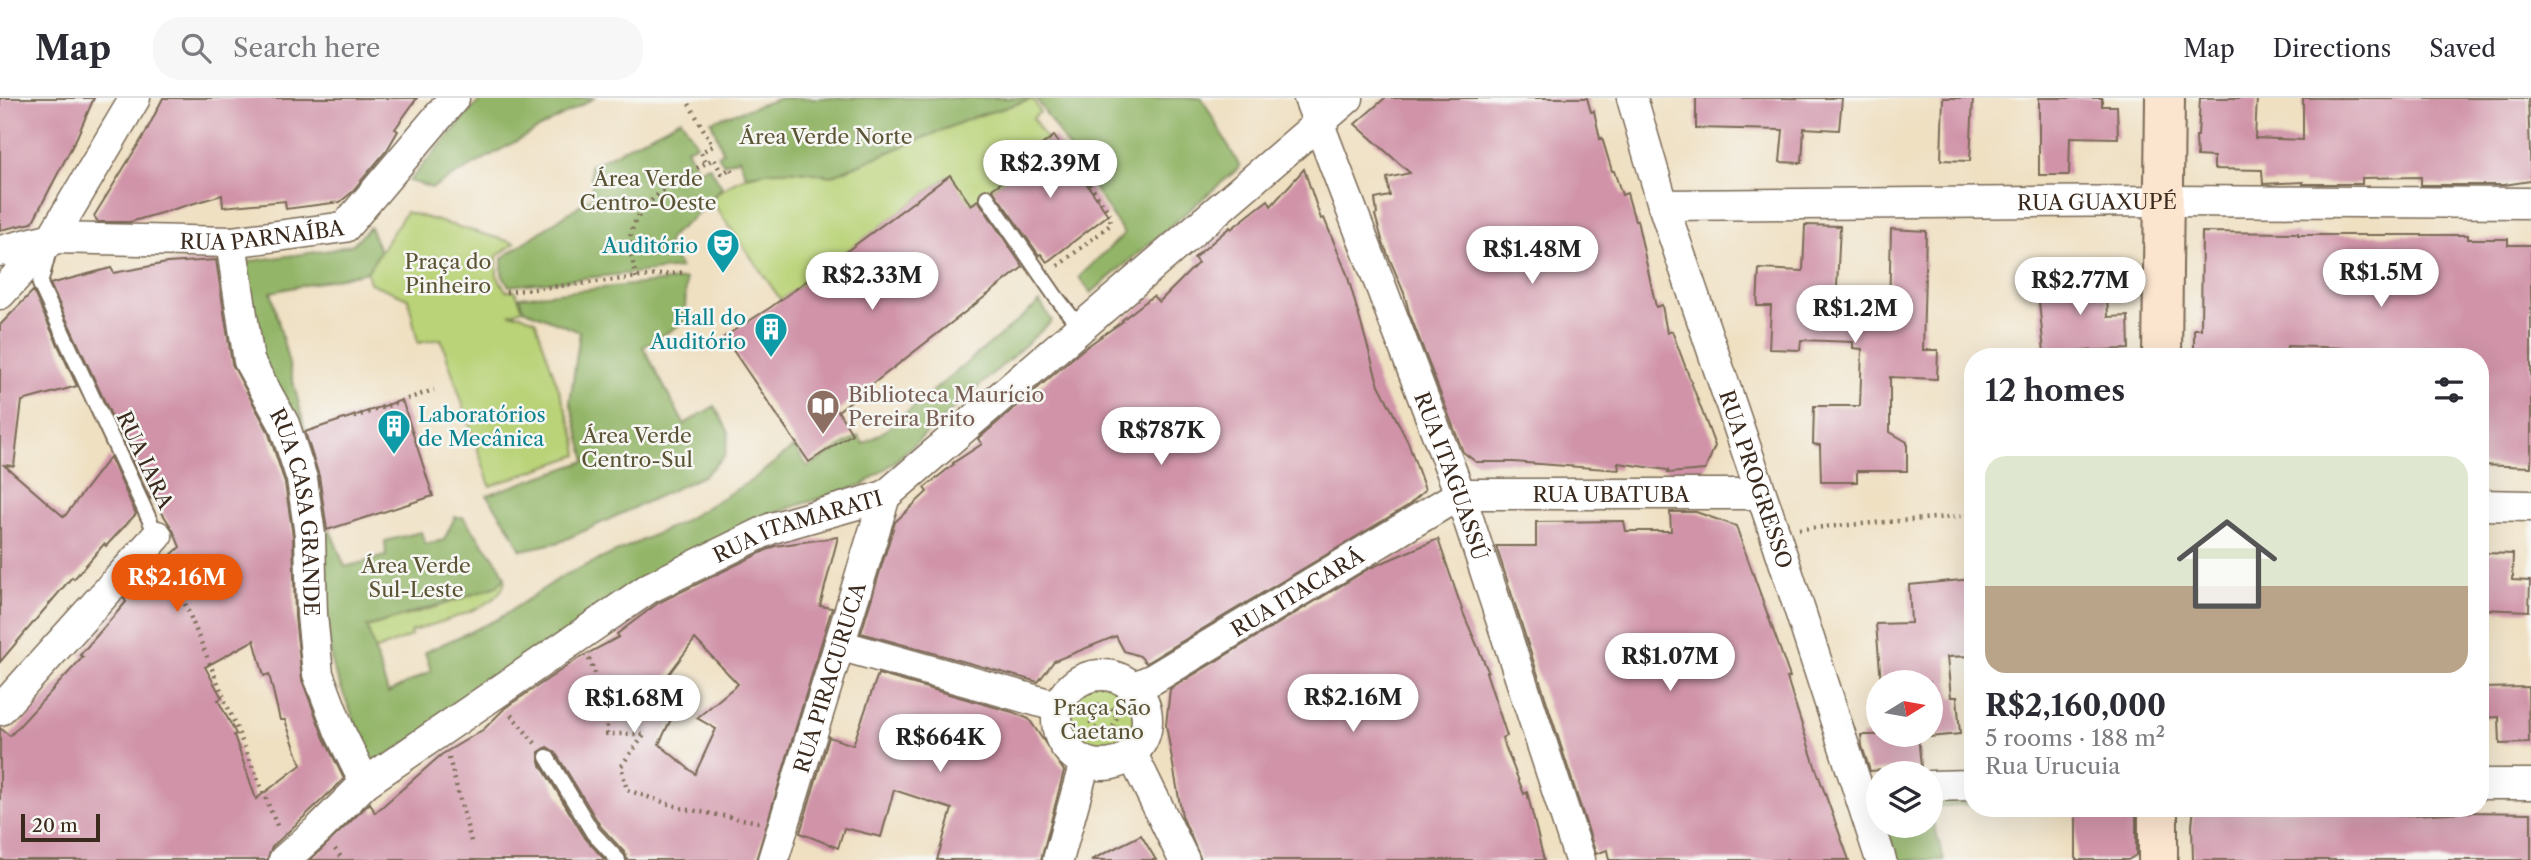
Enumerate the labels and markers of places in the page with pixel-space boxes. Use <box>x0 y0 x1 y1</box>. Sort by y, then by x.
pin: R$2.39M <box>985 140 1115 200</box>
theatre icon: Auditório <box>704 226 742 275</box>
pin: R$1.48M <box>1467 226 1597 286</box>
place label: Auditório <box>601 233 698 258</box>
pin: R$1.5M <box>2324 250 2438 309</box>
pin: R$2.33M <box>807 252 937 312</box>
pin: R$2.77M <box>2015 258 2145 317</box>
pin: R$1.2M <box>1798 286 1912 345</box>
place label: Hall do Auditório <box>649 305 746 354</box>
building icon: Hall do Auditório <box>752 310 790 359</box>
place label: Biblioteca Maurício Pereira Brito <box>848 382 1044 431</box>
library icon: Biblioteca Maurício Pereira Brito <box>804 387 842 436</box>
place label: Laboratórios de Mecânica <box>418 402 546 451</box>
building icon: Laboratórios de Mecânica <box>375 407 413 456</box>
pin: R$787K <box>1104 408 1218 467</box>
pin: R$2.16M <box>112 554 242 614</box>
pin: R$1.07M <box>1605 634 1735 693</box>
pin: R$2.16M <box>1288 674 1418 734</box>
pin: R$1.68M <box>569 676 699 735</box>
pin: R$664K <box>883 714 997 774</box>

